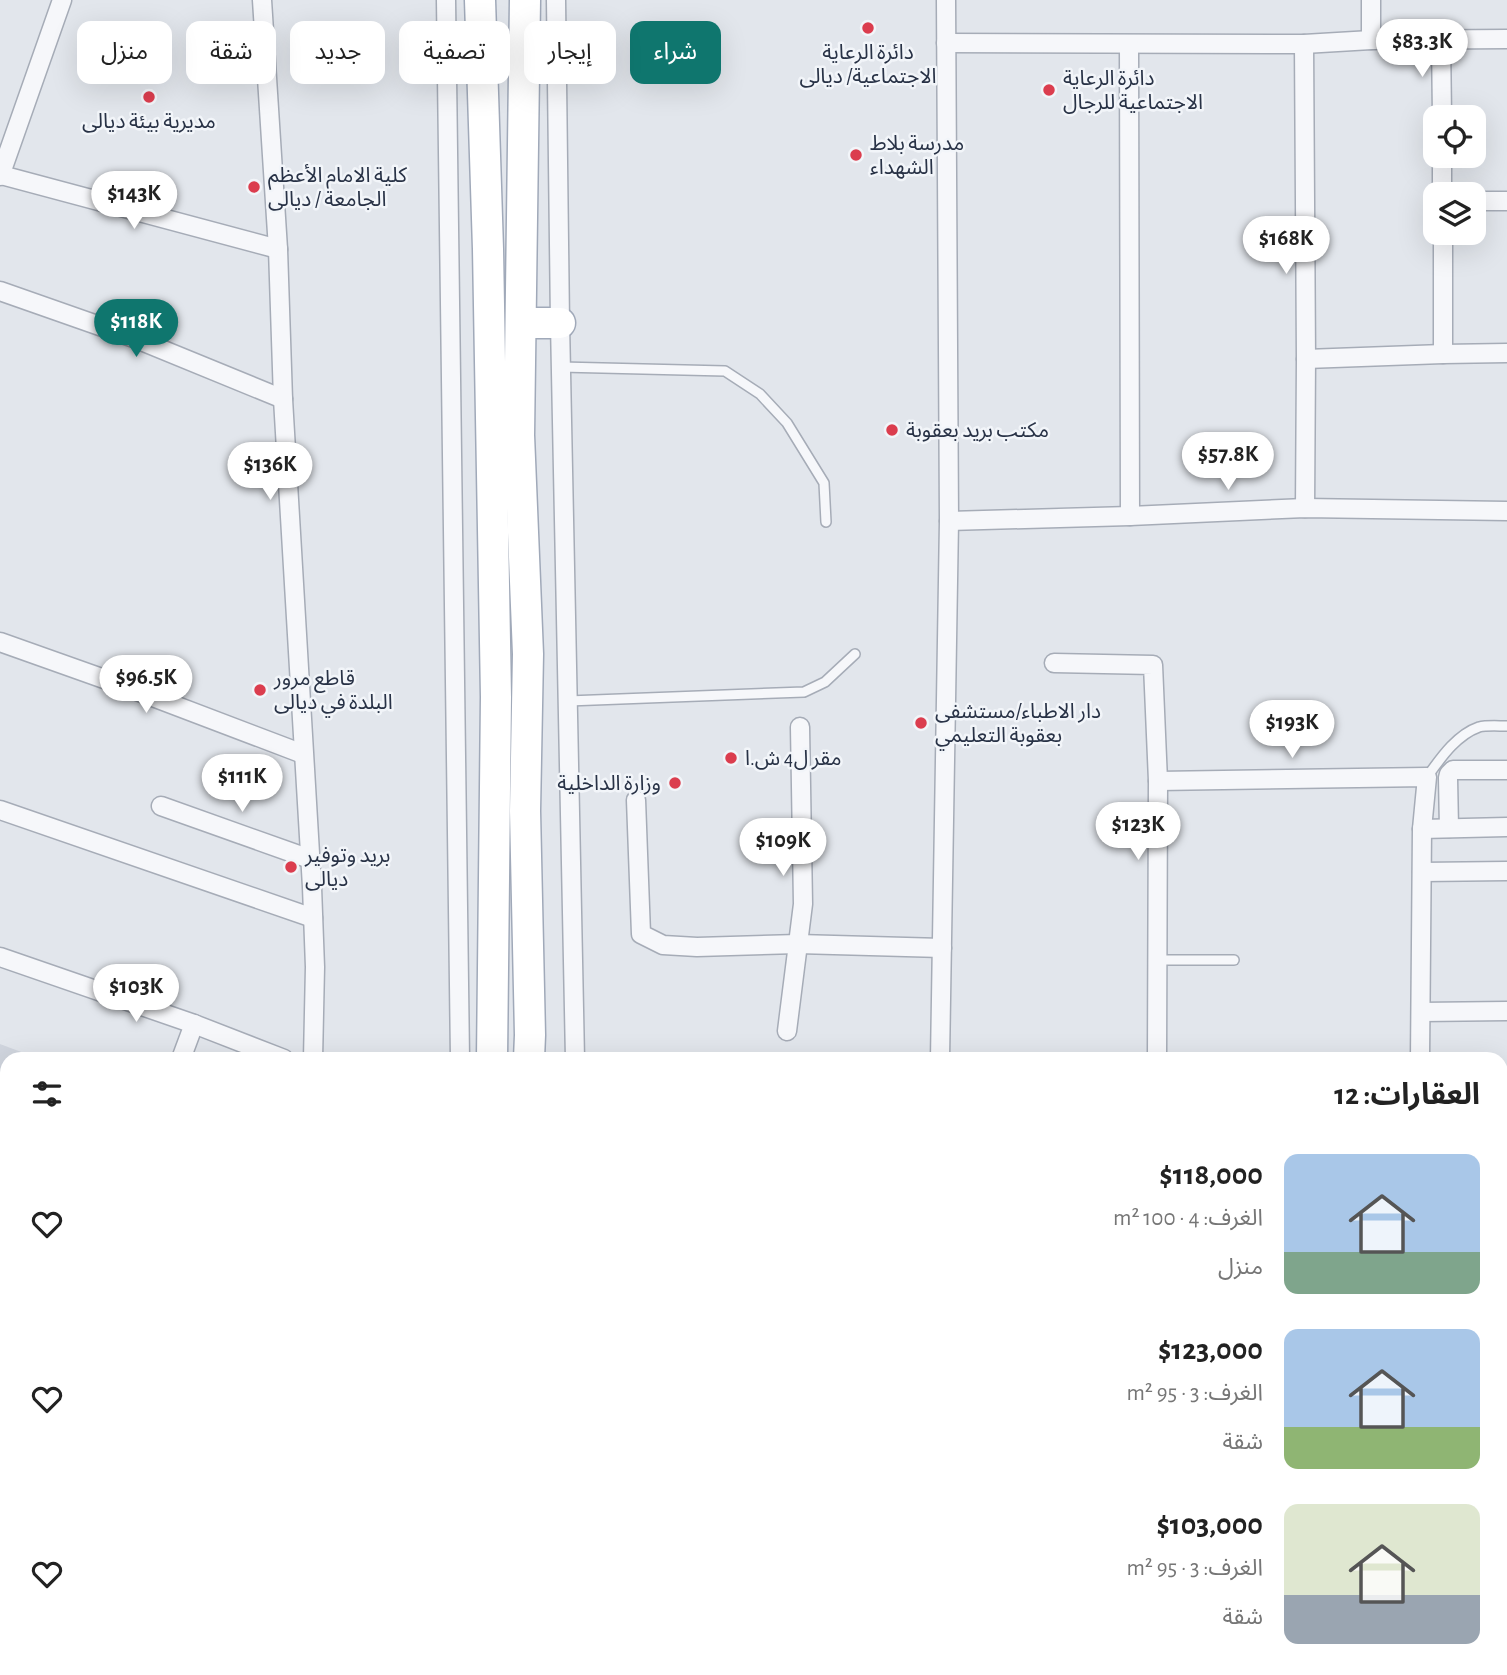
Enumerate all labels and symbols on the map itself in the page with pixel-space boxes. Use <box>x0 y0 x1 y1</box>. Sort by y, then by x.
marker: دائرة الرعاية الاجتماعية/ ديالى <box>860 20 876 36</box>
pin: $83.3K <box>1365 20 1479 79</box>
place label: دائرة الرعاية الاجتماعية/ ديالى <box>799 42 937 88</box>
place label: دائرة الرعاية الاجتماعية للرجال <box>1063 68 1203 114</box>
marker: دائرة الرعاية الاجتماعية للرجال <box>1041 82 1057 98</box>
marker: مديرية بيئة ديالى <box>141 89 157 105</box>
place label: مديرية بيئة ديالى <box>82 111 216 133</box>
place label: مدرسة بلاط الشهداء <box>870 133 964 179</box>
marker: مدرسة بلاط الشهداء <box>848 147 864 163</box>
place label: كلية الامام الأعظم الجامعة / ديالى <box>268 164 407 211</box>
pin: $143K <box>85 172 183 231</box>
marker: كلية الامام الأعظم الجامعة / ديالى <box>246 179 262 195</box>
pin: $168K <box>1237 216 1335 276</box>
pin: $118K <box>87 300 185 359</box>
place label: مكتب بريد بعقوبة <box>906 420 1049 442</box>
marker: مكتب بريد بعقوبة <box>884 422 900 438</box>
pin: $57.8K <box>1171 433 1285 492</box>
pin: $136K <box>221 442 319 502</box>
pin: $96.5K <box>89 656 203 715</box>
place label: قاطع مرور البلدة في ديالى <box>273 668 393 718</box>
marker: قاطع مرور البلدة في ديالى <box>252 682 268 698</box>
pin: $193K <box>1243 700 1341 760</box>
place label: دار الاطباء/مستشفى بعقوبة التعليمي <box>935 701 1101 751</box>
marker: دار الاطباء/مستشفى بعقوبة التعليمي <box>913 715 929 731</box>
place label: مقر ل4 ش.ا <box>745 748 842 770</box>
marker: مقر ل4 ش.ا <box>723 750 739 766</box>
pin: $111K <box>193 754 291 814</box>
place label: وزارة الداخلية <box>557 773 661 795</box>
marker: وزارة الداخلية <box>667 775 683 791</box>
pin: $123K <box>1089 802 1187 862</box>
pin: $109K <box>734 818 832 878</box>
place label: بريد وتوفير ديالى <box>304 845 390 891</box>
marker: بريد وتوفير ديالى <box>283 859 299 875</box>
pin: $103K <box>87 964 185 1024</box>

